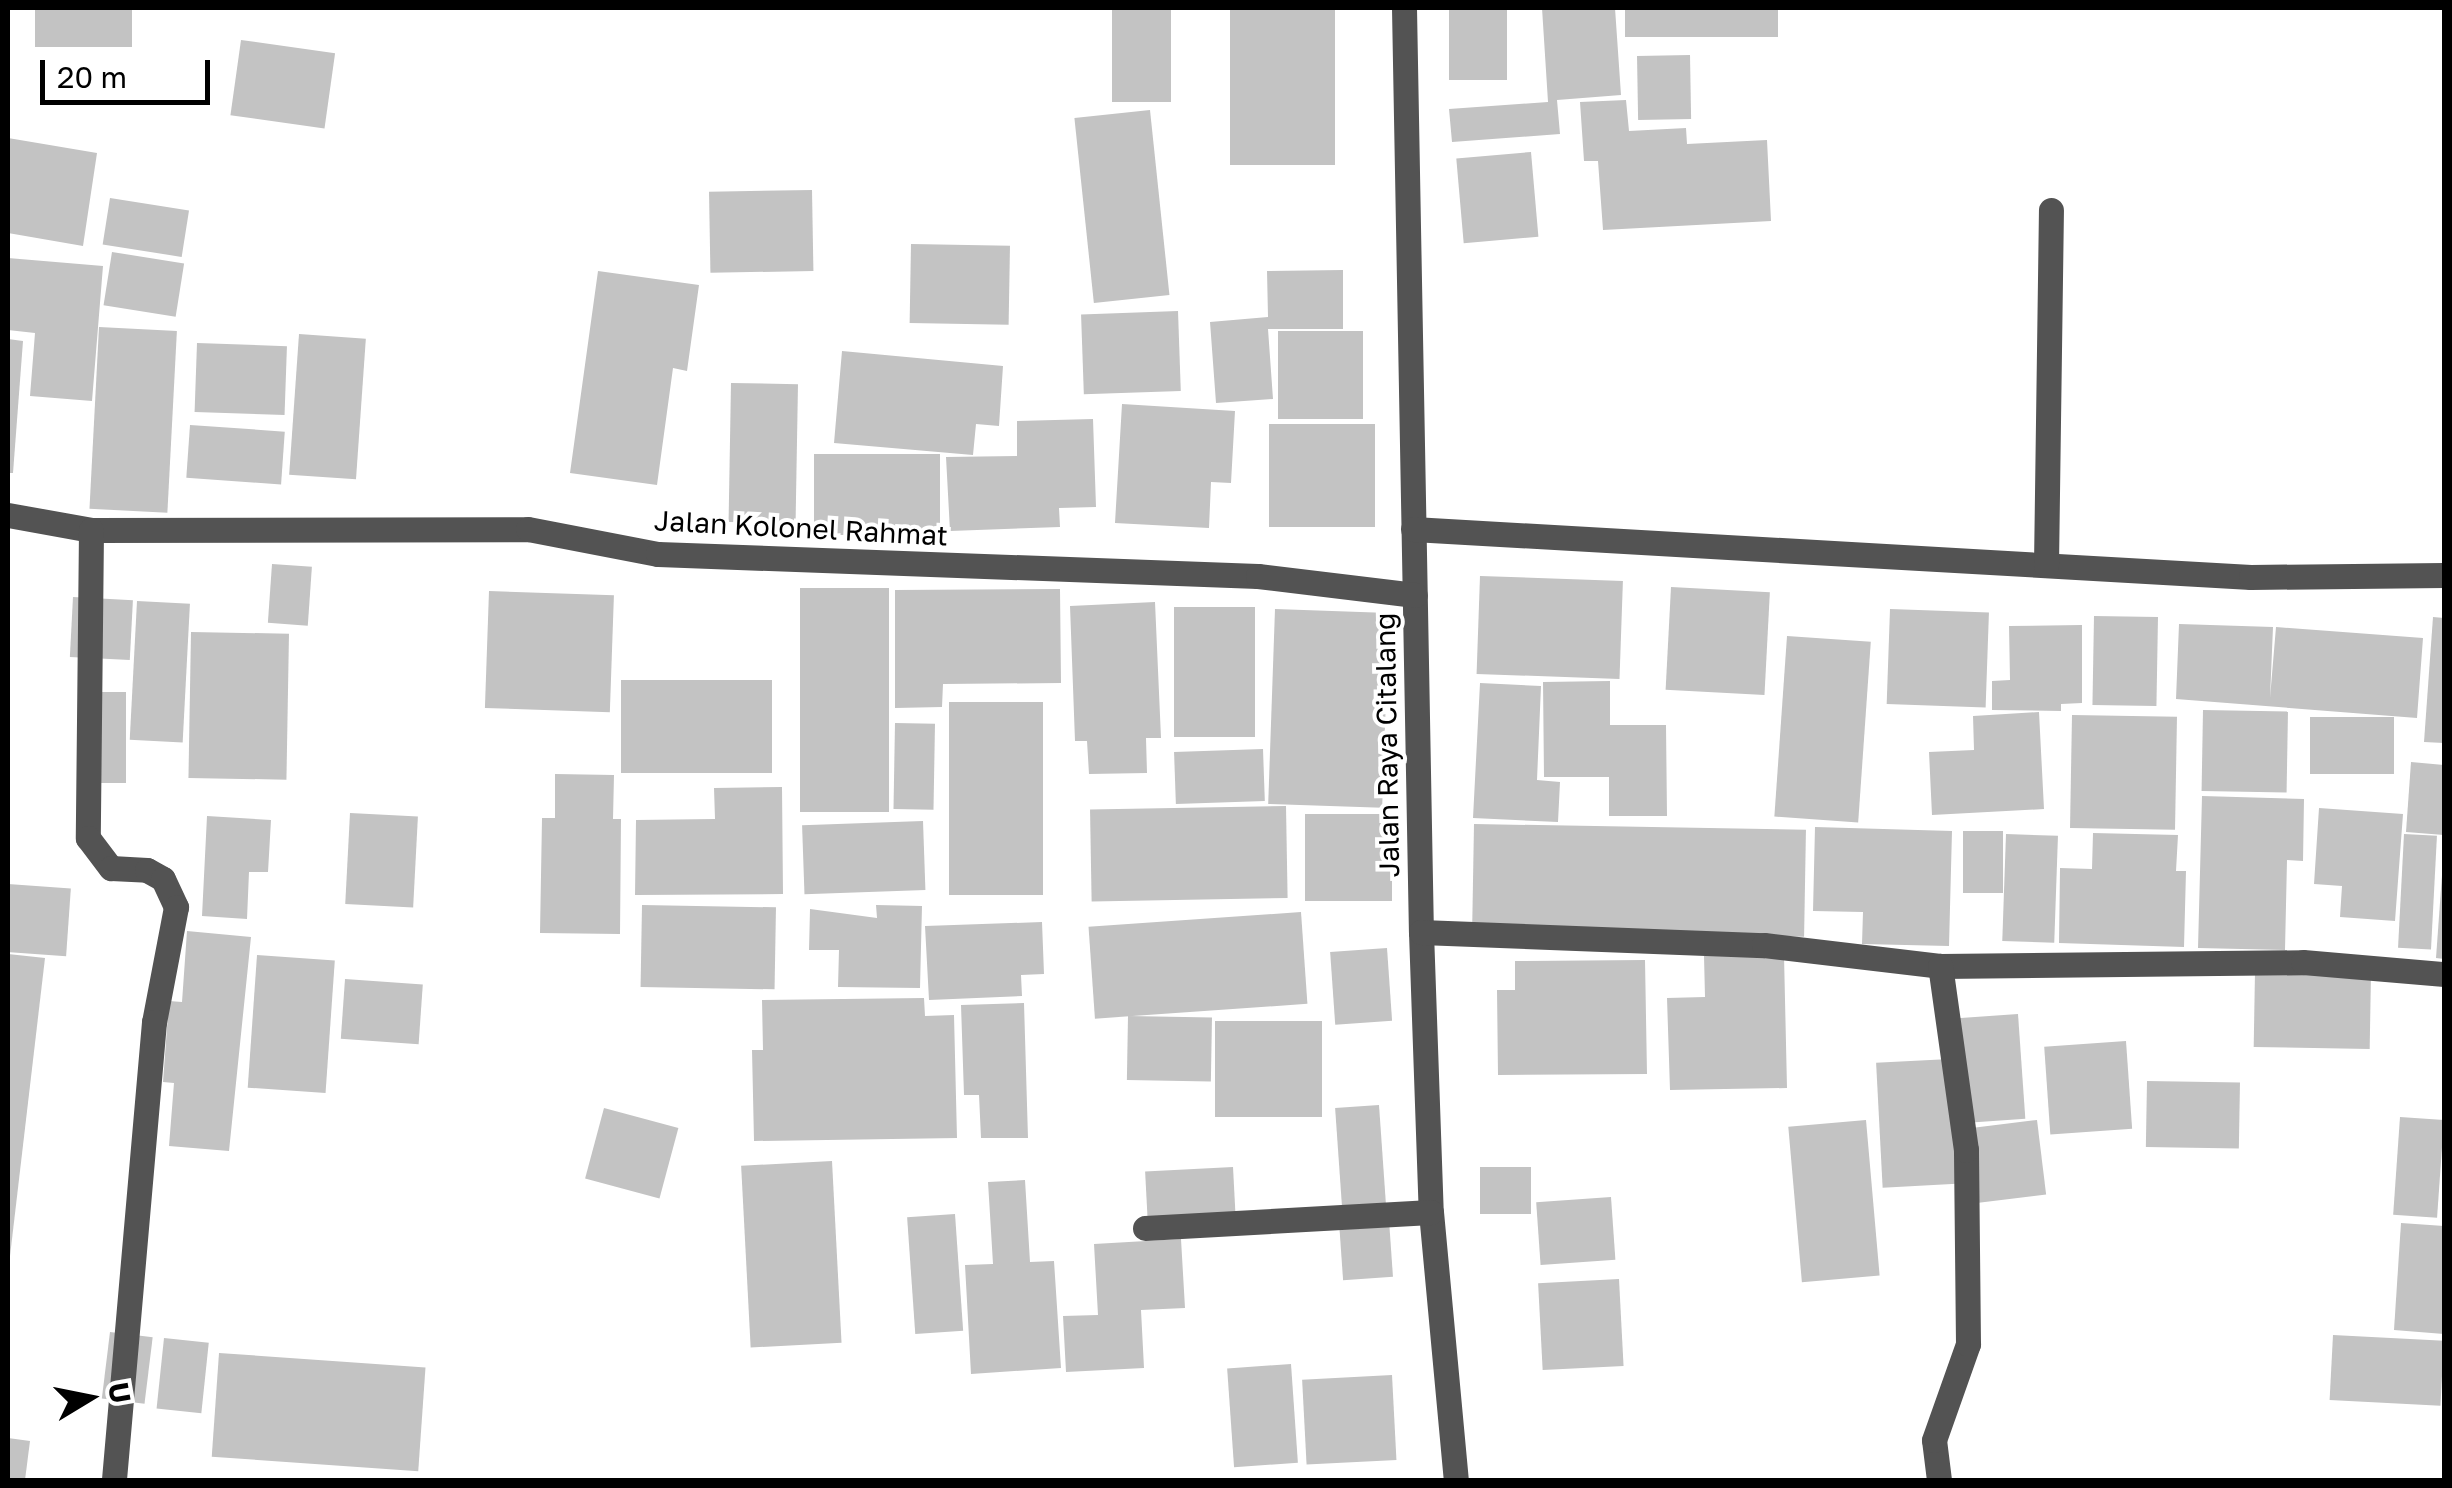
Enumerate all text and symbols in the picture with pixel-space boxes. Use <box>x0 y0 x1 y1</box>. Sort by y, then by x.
scale bar <box>45 40 215 102</box>
text: 20 m <box>57 59 127 95</box>
street label: Jalan Kolonel Rahmat <box>653 504 949 552</box>
street label: Jalan Raya Citalang <box>1368 612 1406 878</box>
north arrow <box>40 1348 140 1448</box>
text: U <box>102 1380 138 1406</box>

